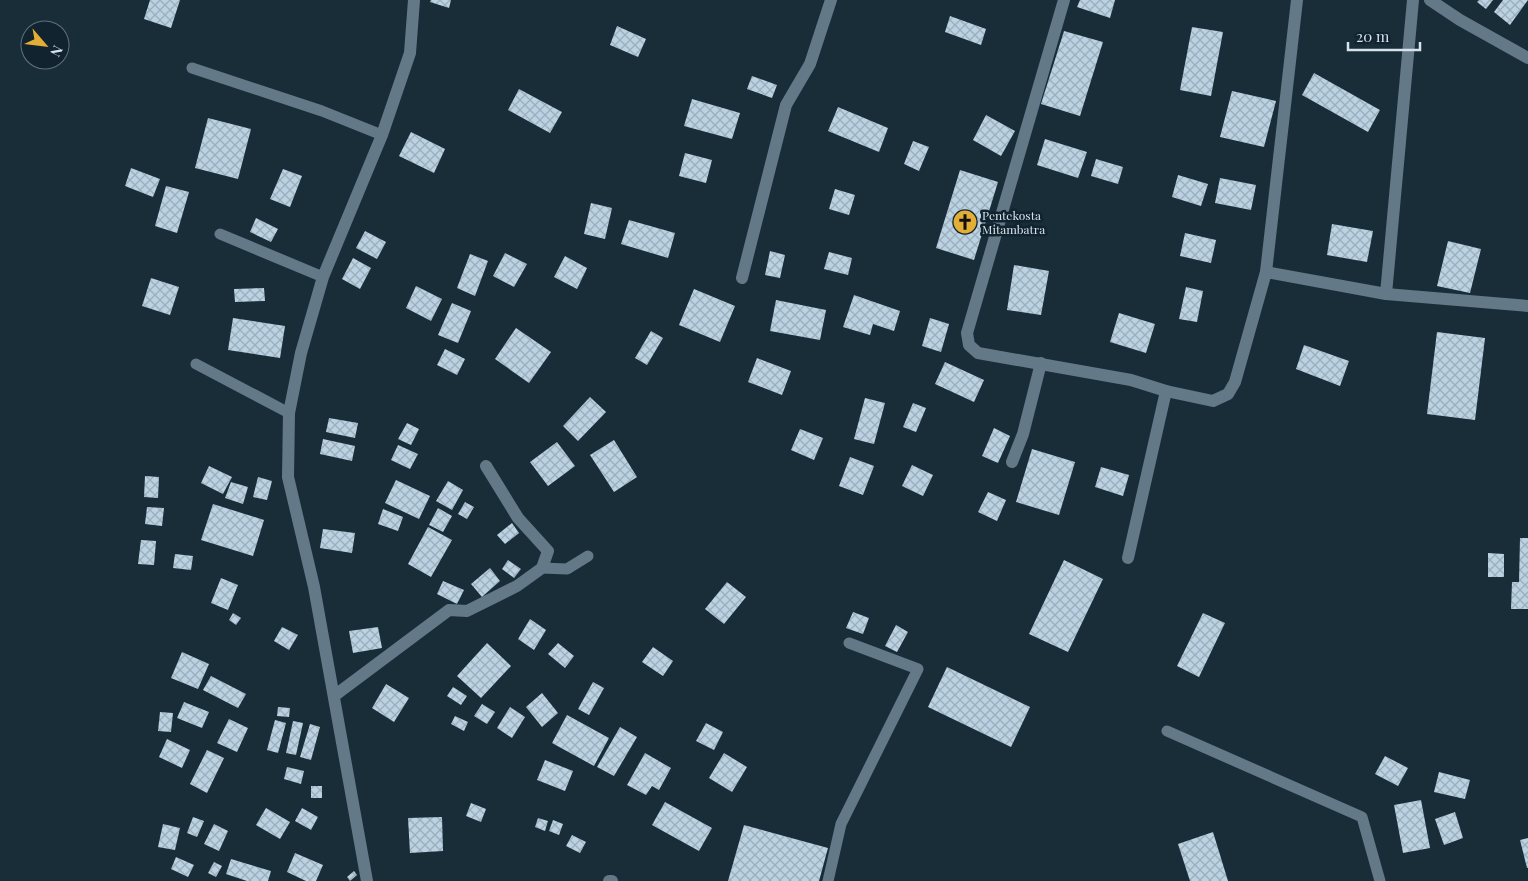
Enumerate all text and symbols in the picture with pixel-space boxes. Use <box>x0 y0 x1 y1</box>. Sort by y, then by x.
north arrow <box>20 20 70 70</box>
scale bar <box>1348 20 1420 52</box>
text: 20 m <box>1356 26 1390 46</box>
text: N <box>46 42 68 60</box>
place label: Pentekosta Mitambatra <box>982 207 1045 237</box>
church icon: Pentekosta Mitambatra <box>952 209 978 235</box>

